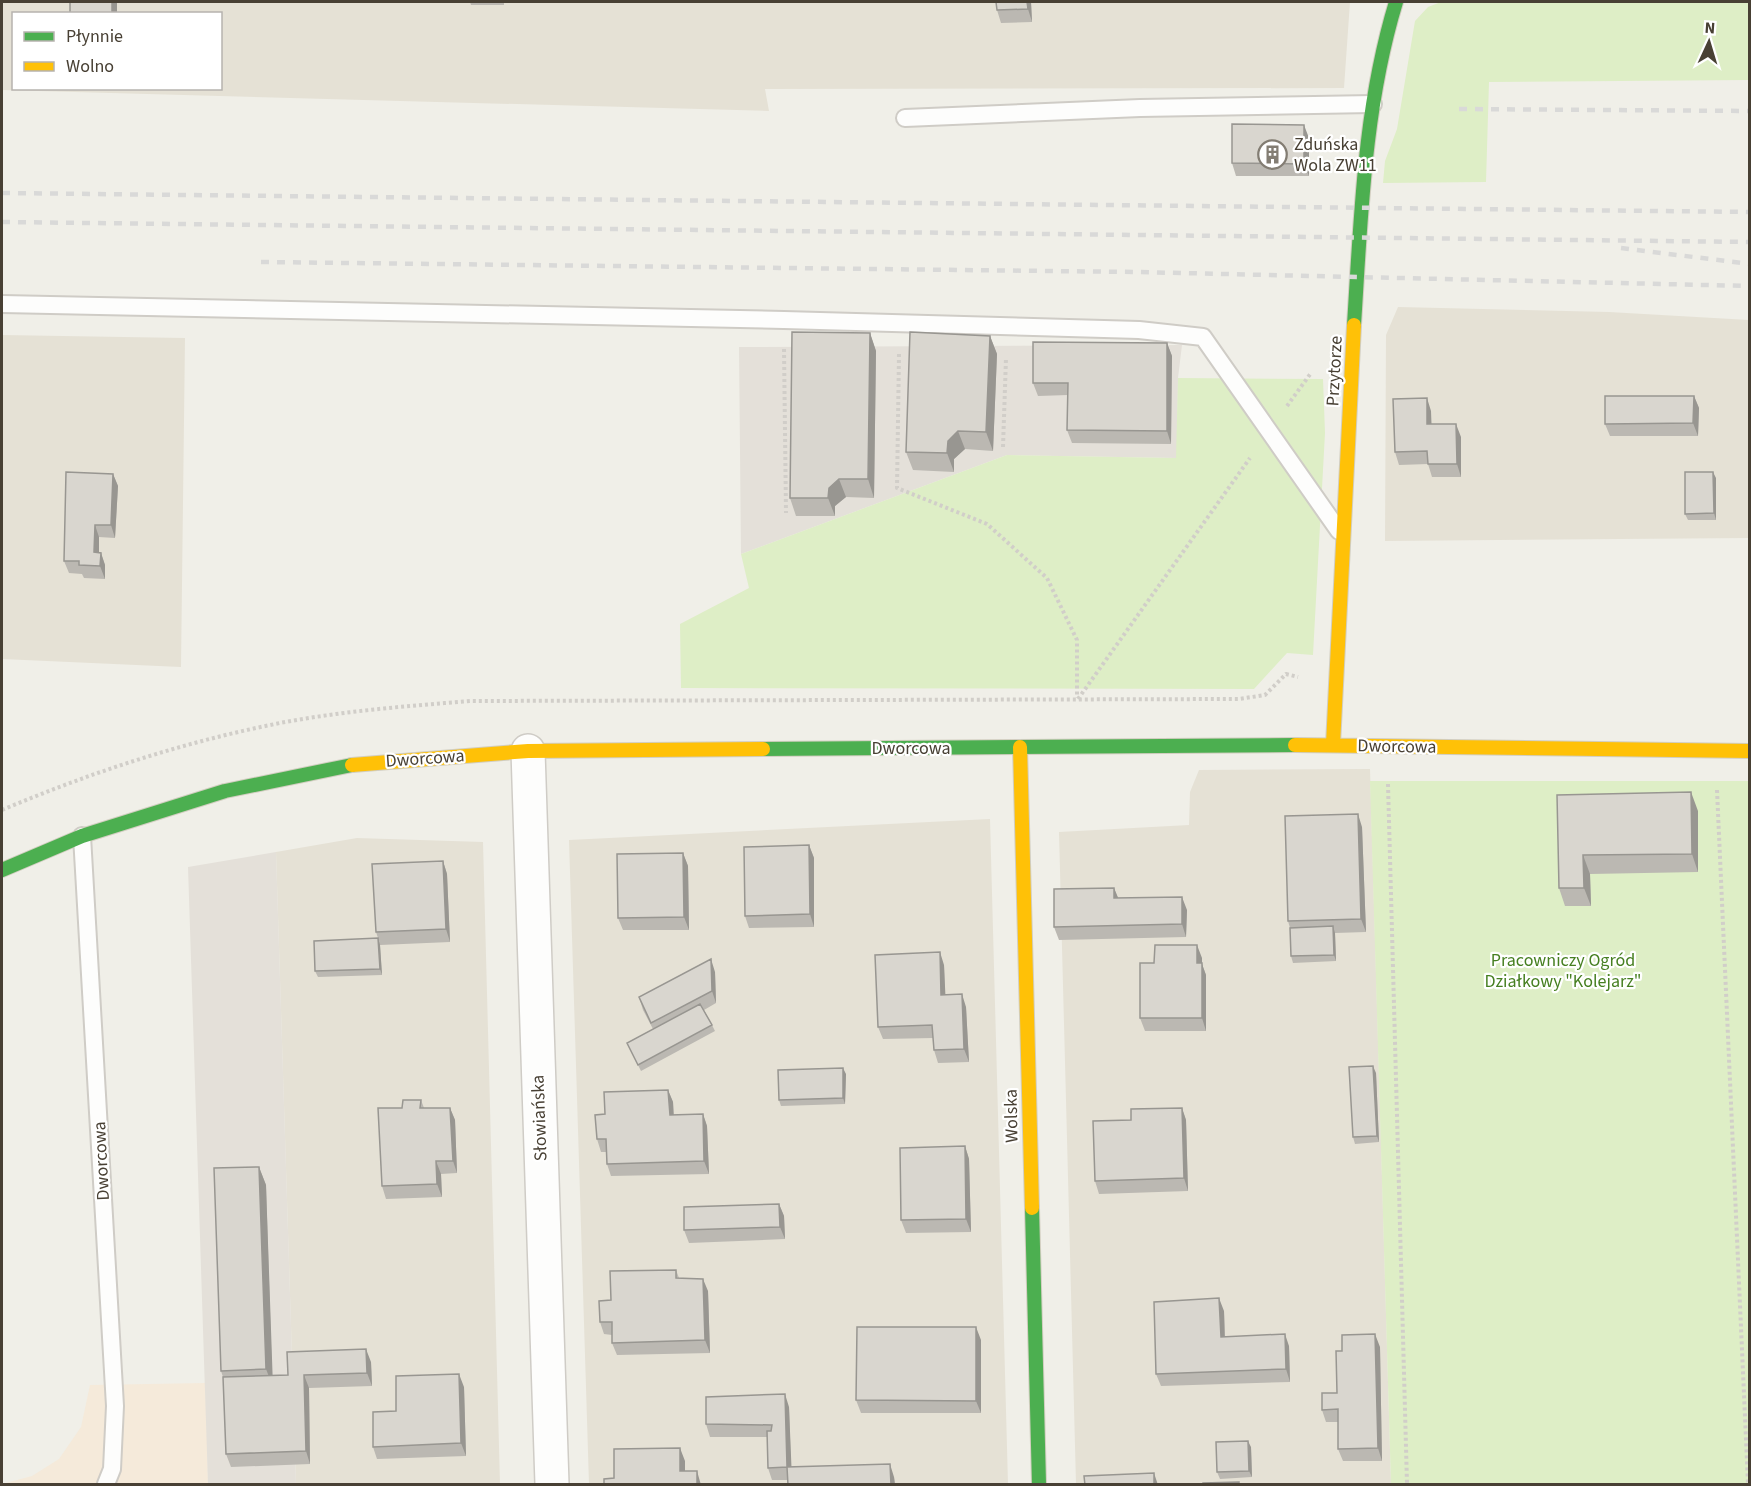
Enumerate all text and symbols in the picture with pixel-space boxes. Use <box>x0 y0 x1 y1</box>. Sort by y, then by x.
legend <box>12 12 222 90</box>
north arrow <box>1679 12 1739 72</box>
text: N <box>1704 17 1716 39</box>
text: Płynnie <box>66 24 123 49</box>
text: Wolno <box>66 54 114 79</box>
place label: Zduńska Wola ZW11 <box>1294 132 1377 178</box>
building icon: Zduńska Wola ZW11 <box>1257 138 1289 170</box>
street label: Przytorze <box>1320 335 1349 407</box>
street label: Dworcowa <box>1357 733 1437 760</box>
street label: Dworcowa <box>871 736 951 761</box>
street label: Dworcowa <box>385 743 465 774</box>
park label: Pracowniczy Ogród Działkowy "Kolejarz" <box>1485 948 1641 994</box>
street label: Słowiańska <box>526 1074 553 1162</box>
street label: Wolska <box>999 1089 1024 1143</box>
street label: Dworcowa <box>87 1121 116 1201</box>

